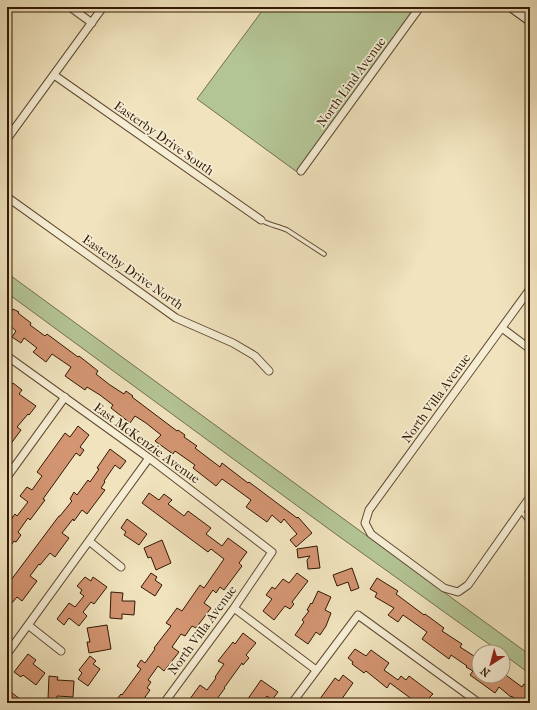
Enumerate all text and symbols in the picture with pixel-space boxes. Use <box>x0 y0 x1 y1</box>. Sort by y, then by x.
street label: North Lind Avenue <box>313 34 389 130</box>
street label: Easterby Drive South <box>111 98 217 179</box>
street label: Easterby Drive North <box>80 232 187 313</box>
street label: North Villa Avenue <box>399 350 474 446</box>
street label: East McKenzie Avenue <box>91 399 203 487</box>
street label: North Villa Avenue <box>165 582 240 678</box>
north arrow <box>471 644 511 684</box>
text: N <box>478 664 493 679</box>

